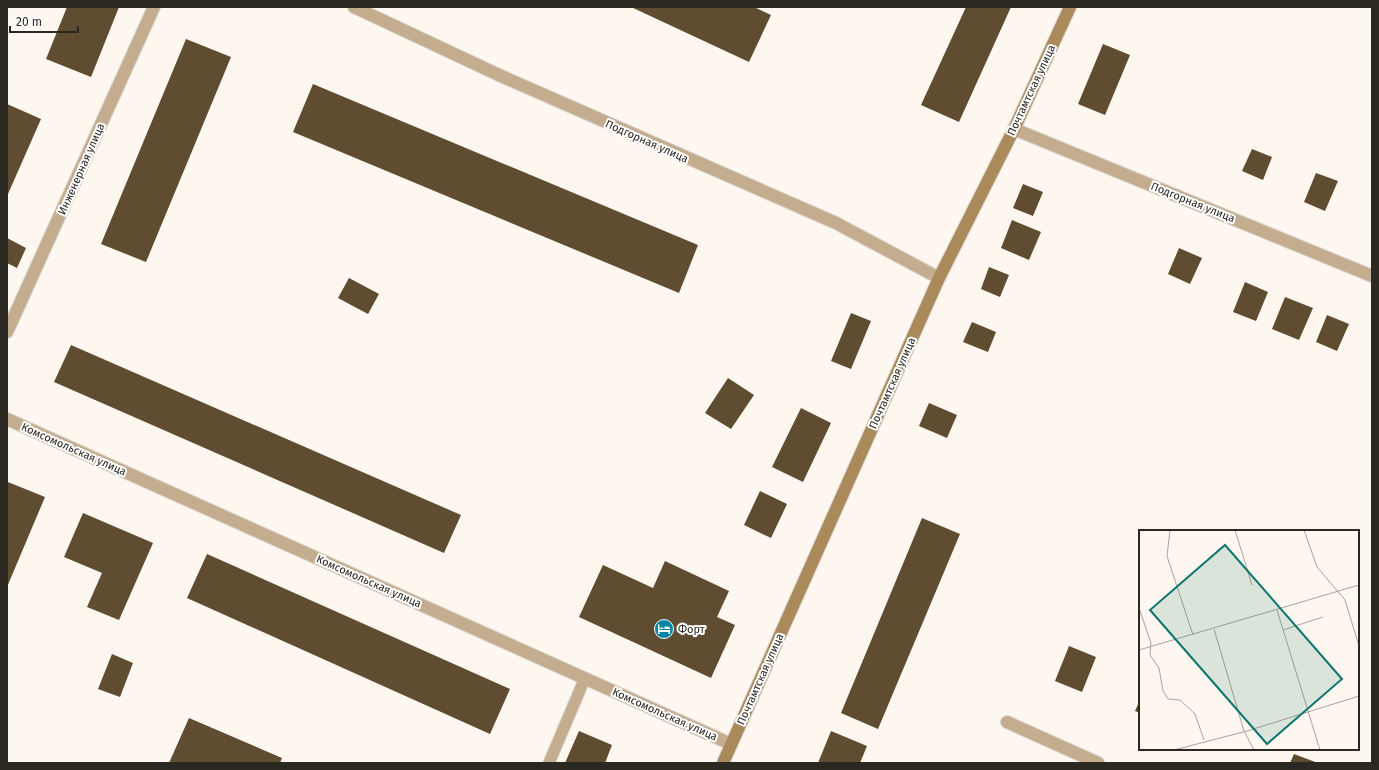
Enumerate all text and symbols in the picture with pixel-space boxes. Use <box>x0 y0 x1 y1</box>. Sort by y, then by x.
scale bar <box>10 8 78 34</box>
text: 20 m <box>16 15 42 29</box>
street label: Почтамтская улица <box>1005 43 1058 138</box>
street label: Подгорная улица <box>603 117 690 166</box>
street label: Инженерная улица <box>55 121 108 217</box>
street label: Подгорная улица <box>1149 180 1237 225</box>
street label: Почтамтская улица <box>866 335 918 431</box>
street label: Комсомольская улица <box>19 420 128 479</box>
inset map <box>1139 530 1359 750</box>
street label: Комсомольская улица <box>314 552 423 611</box>
hotel icon: Форт <box>653 618 675 640</box>
place label: Форт <box>678 623 705 636</box>
street label: Почтамтская улица <box>734 631 786 727</box>
street label: Комсомольская улица <box>610 685 719 744</box>

